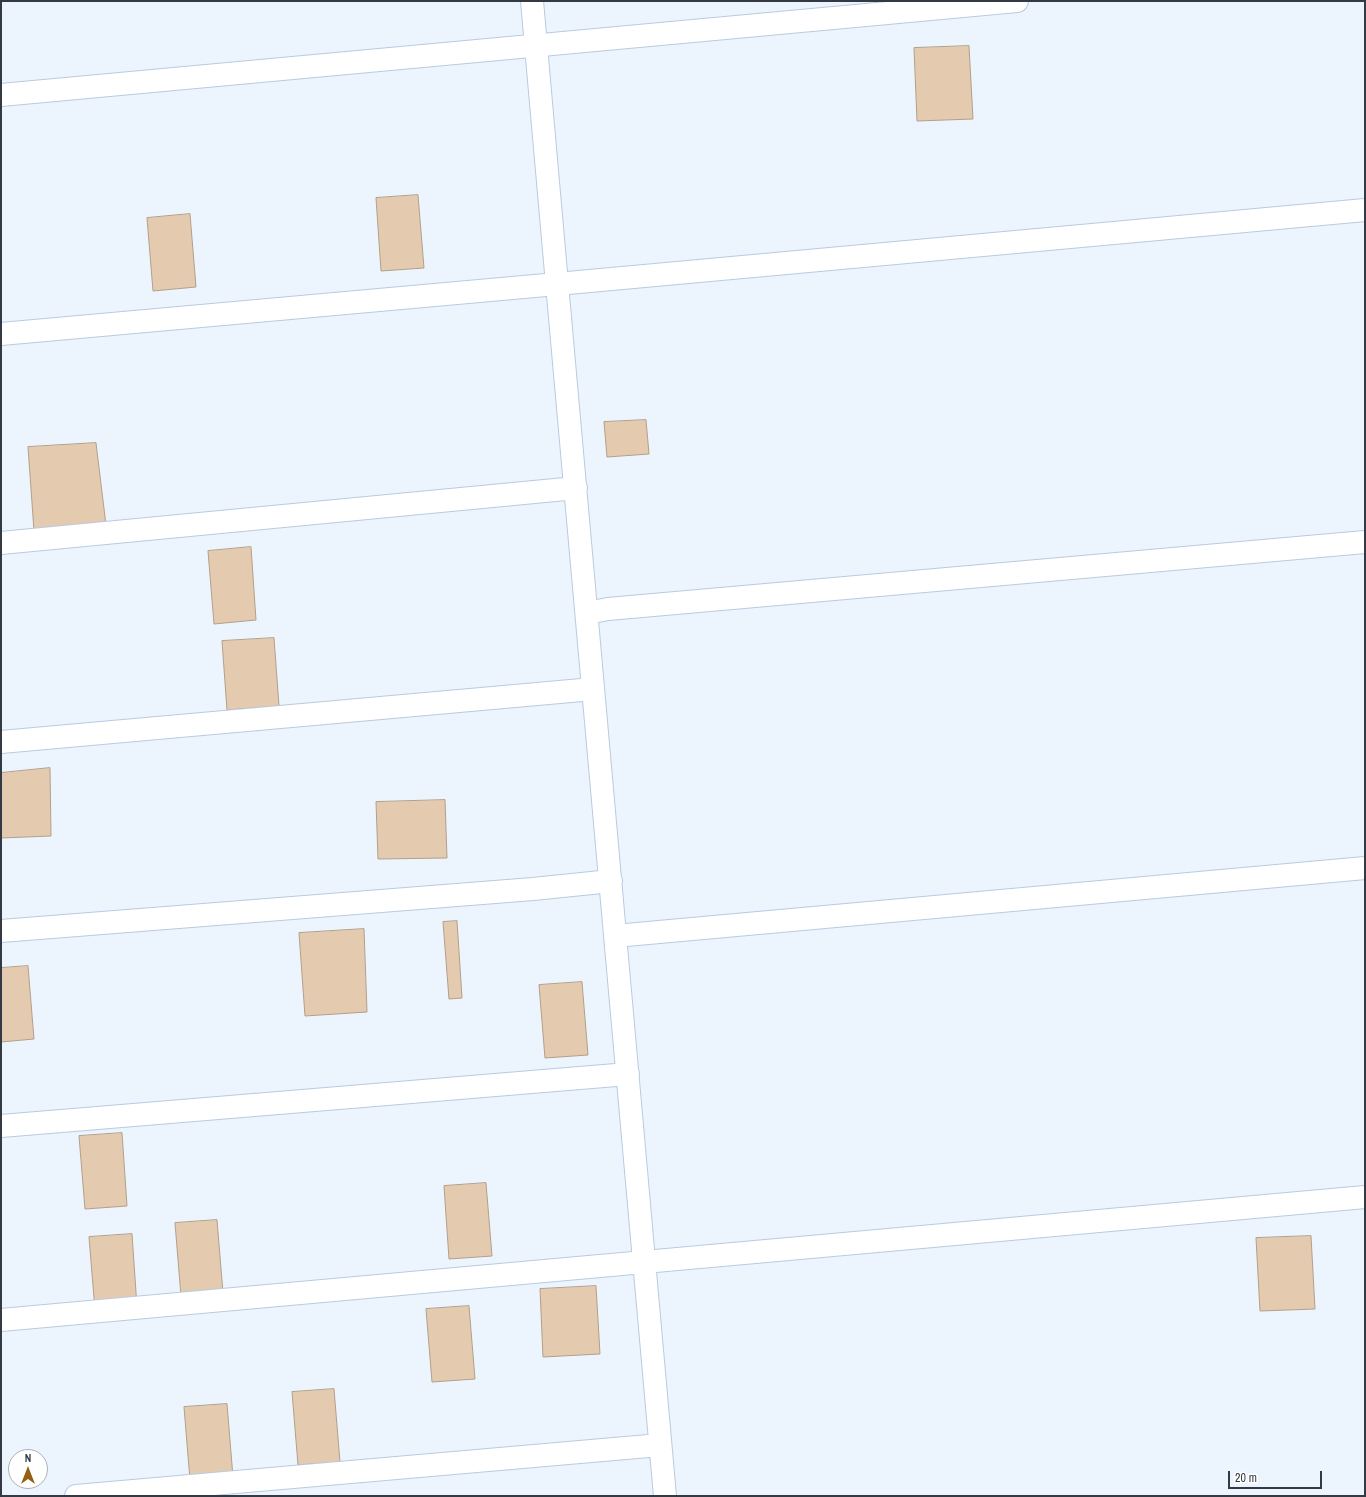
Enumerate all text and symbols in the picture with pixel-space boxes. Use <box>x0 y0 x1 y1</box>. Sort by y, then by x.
north arrow <box>8 1449 48 1489</box>
text: N <box>25 1451 31 1465</box>
scale bar <box>1230 1463 1324 1489</box>
text: 20 m <box>1235 1470 1257 1486</box>

